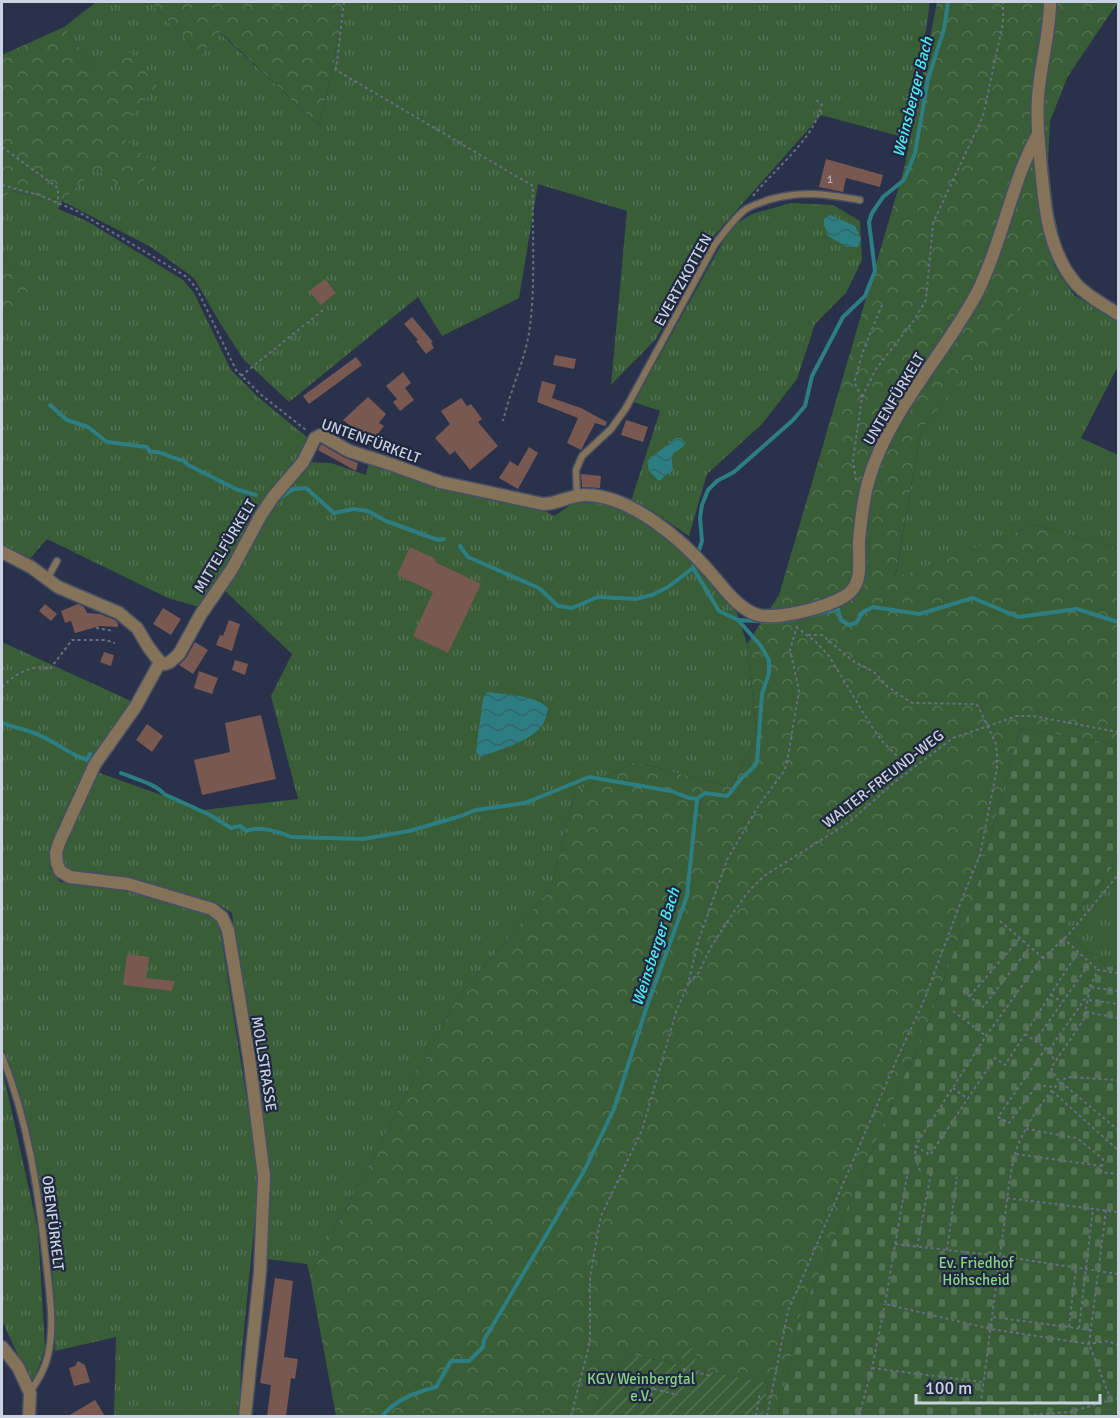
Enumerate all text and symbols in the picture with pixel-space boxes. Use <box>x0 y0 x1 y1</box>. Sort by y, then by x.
water label: Weinsberger Bach <box>888 34 938 159</box>
house number: 1 <box>827 172 833 187</box>
street label: EVERTZKOTTEN <box>650 231 716 329</box>
street label: UNTENFÜRKELT <box>859 349 929 448</box>
street label: UNTENFÜRKELT <box>319 415 424 467</box>
street label: MITTELFÜRKELT <box>190 496 260 596</box>
street label: WALTER-FREUND-WEG <box>819 726 947 832</box>
water label: Weinsberger Bach <box>627 884 685 1009</box>
street label: MOLLSTRASSE <box>248 1015 280 1113</box>
street label: OBENFÜRKELT <box>38 1175 68 1272</box>
park label: Ev. Friedhof Höhscheid <box>938 1254 1015 1289</box>
scale bar <box>916 1367 1100 1405</box>
park label: KGV Weinbergtal e.V. <box>587 1370 695 1405</box>
text: 100 m <box>925 1377 972 1399</box>

